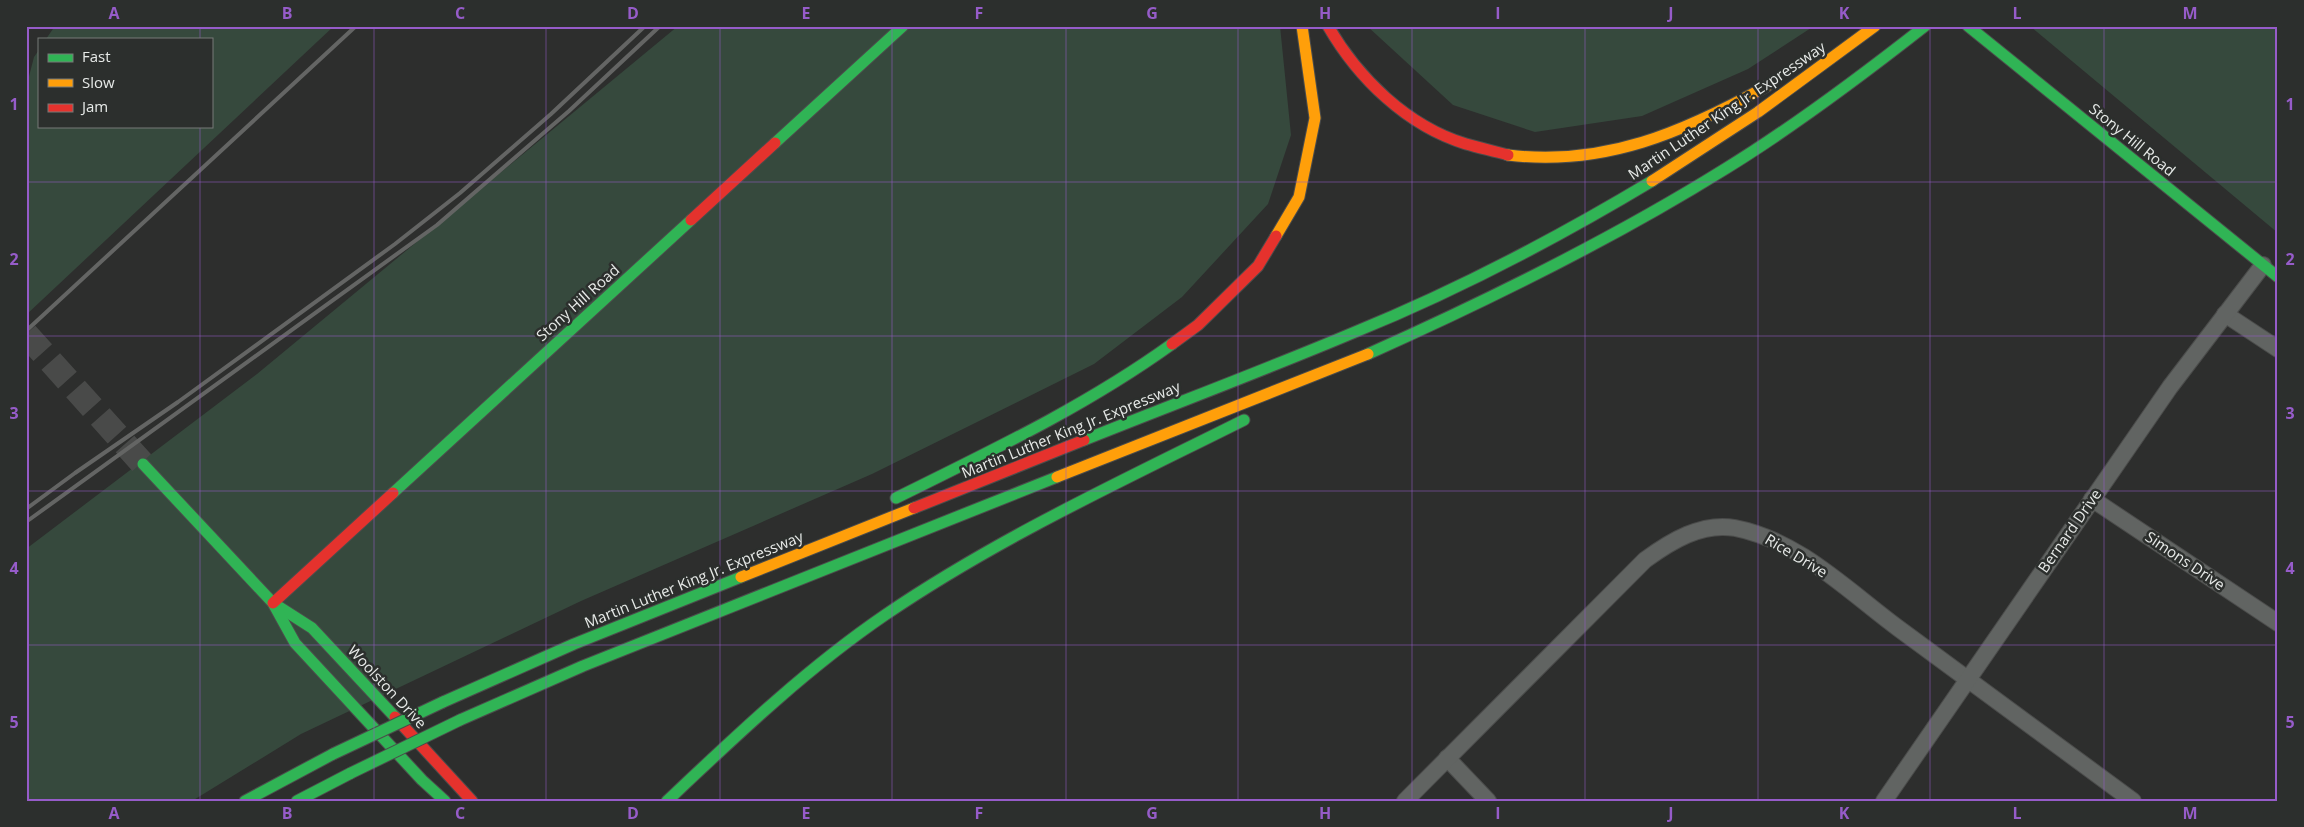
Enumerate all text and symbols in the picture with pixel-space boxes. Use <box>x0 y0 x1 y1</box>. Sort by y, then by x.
text: A <box>108 2 120 24</box>
text: B <box>282 2 292 24</box>
text: C <box>455 2 465 24</box>
text: D <box>627 2 639 24</box>
text: E <box>802 2 811 24</box>
text: F <box>975 2 983 24</box>
text: G <box>1146 2 1158 24</box>
text: H <box>1319 2 1331 24</box>
text: I <box>1495 2 1501 24</box>
text: J <box>1666 2 1674 24</box>
text: K <box>1839 2 1850 24</box>
text: L <box>2012 2 2022 24</box>
text: M <box>2182 2 2198 24</box>
street label: Martin Luther King Jr. Expressway <box>1624 36 1829 184</box>
legend <box>38 38 212 128</box>
text: Fast <box>82 46 111 66</box>
text: Slow <box>82 72 115 92</box>
text: 1 <box>9 93 19 115</box>
text: 1 <box>2285 93 2295 115</box>
text: Jam <box>80 96 108 116</box>
street label: Stony Hill Road <box>2085 98 2180 180</box>
text: 2 <box>9 248 19 270</box>
text: 2 <box>2285 248 2295 270</box>
street label: Stony Hill Road <box>532 260 623 345</box>
street label: Martin Luther King Jr. Expressway <box>958 376 1183 482</box>
text: 3 <box>9 402 19 424</box>
text: 3 <box>2285 402 2295 424</box>
street label: Bernard Drive <box>2033 485 2105 576</box>
street label: Martin Luther King Jr. Expressway <box>581 526 806 632</box>
street label: Simons Drive <box>2142 526 2229 594</box>
street label: Rice Drive <box>1762 529 1831 582</box>
text: 4 <box>9 557 19 579</box>
text: 4 <box>2285 557 2295 579</box>
street label: Woolston Drive <box>344 640 432 732</box>
text: 5 <box>9 711 19 733</box>
text: 5 <box>2285 711 2295 733</box>
text: A <box>108 802 120 824</box>
text: B <box>282 802 292 824</box>
text: C <box>455 802 465 824</box>
text: D <box>627 802 639 824</box>
text: E <box>802 802 811 824</box>
text: F <box>975 802 983 824</box>
text: G <box>1146 802 1158 824</box>
text: H <box>1319 802 1331 824</box>
text: I <box>1495 802 1501 824</box>
text: J <box>1666 802 1674 824</box>
text: K <box>1839 802 1850 824</box>
text: L <box>2012 802 2022 824</box>
text: M <box>2182 802 2198 824</box>

